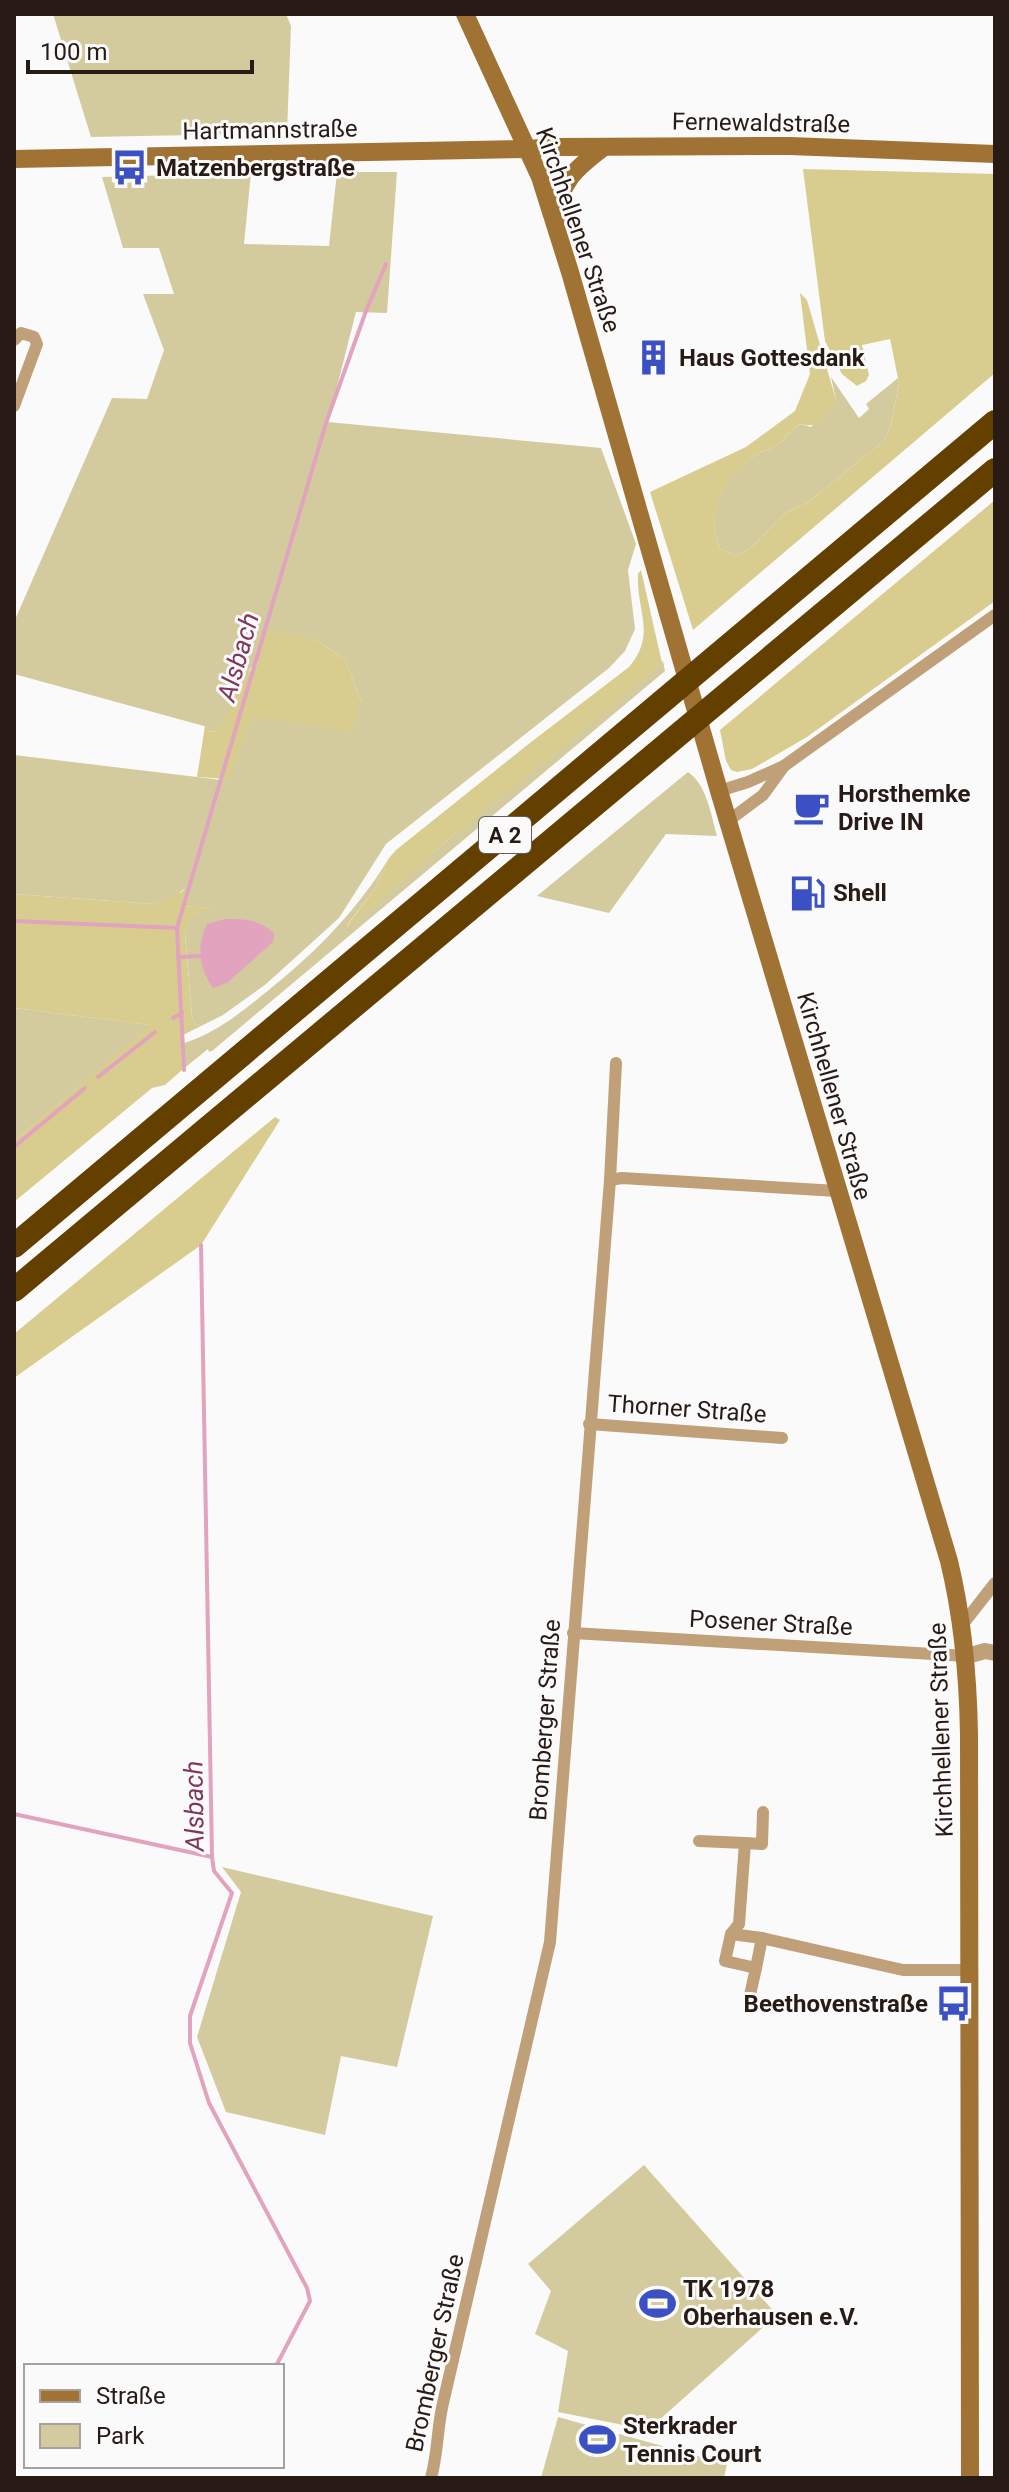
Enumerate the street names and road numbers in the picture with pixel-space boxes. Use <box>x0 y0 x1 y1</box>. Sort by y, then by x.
street label: Fernewaldstraße <box>672 107 850 139</box>
street label: Hartmannstraße <box>182 114 358 146</box>
street label: Kirchhellener Straße <box>530 124 626 336</box>
road number: A 2 <box>479 817 531 853</box>
street label: Kirchhellener Straße <box>791 989 877 1203</box>
street label: Thorner Straße <box>607 1389 767 1429</box>
street label: Posener Straße <box>689 1605 853 1641</box>
street label: Bromberger Straße <box>524 1618 566 1822</box>
street label: Kirchhellener Straße <box>923 1622 959 1838</box>
street label: Bromberger Straße <box>400 2251 470 2455</box>

